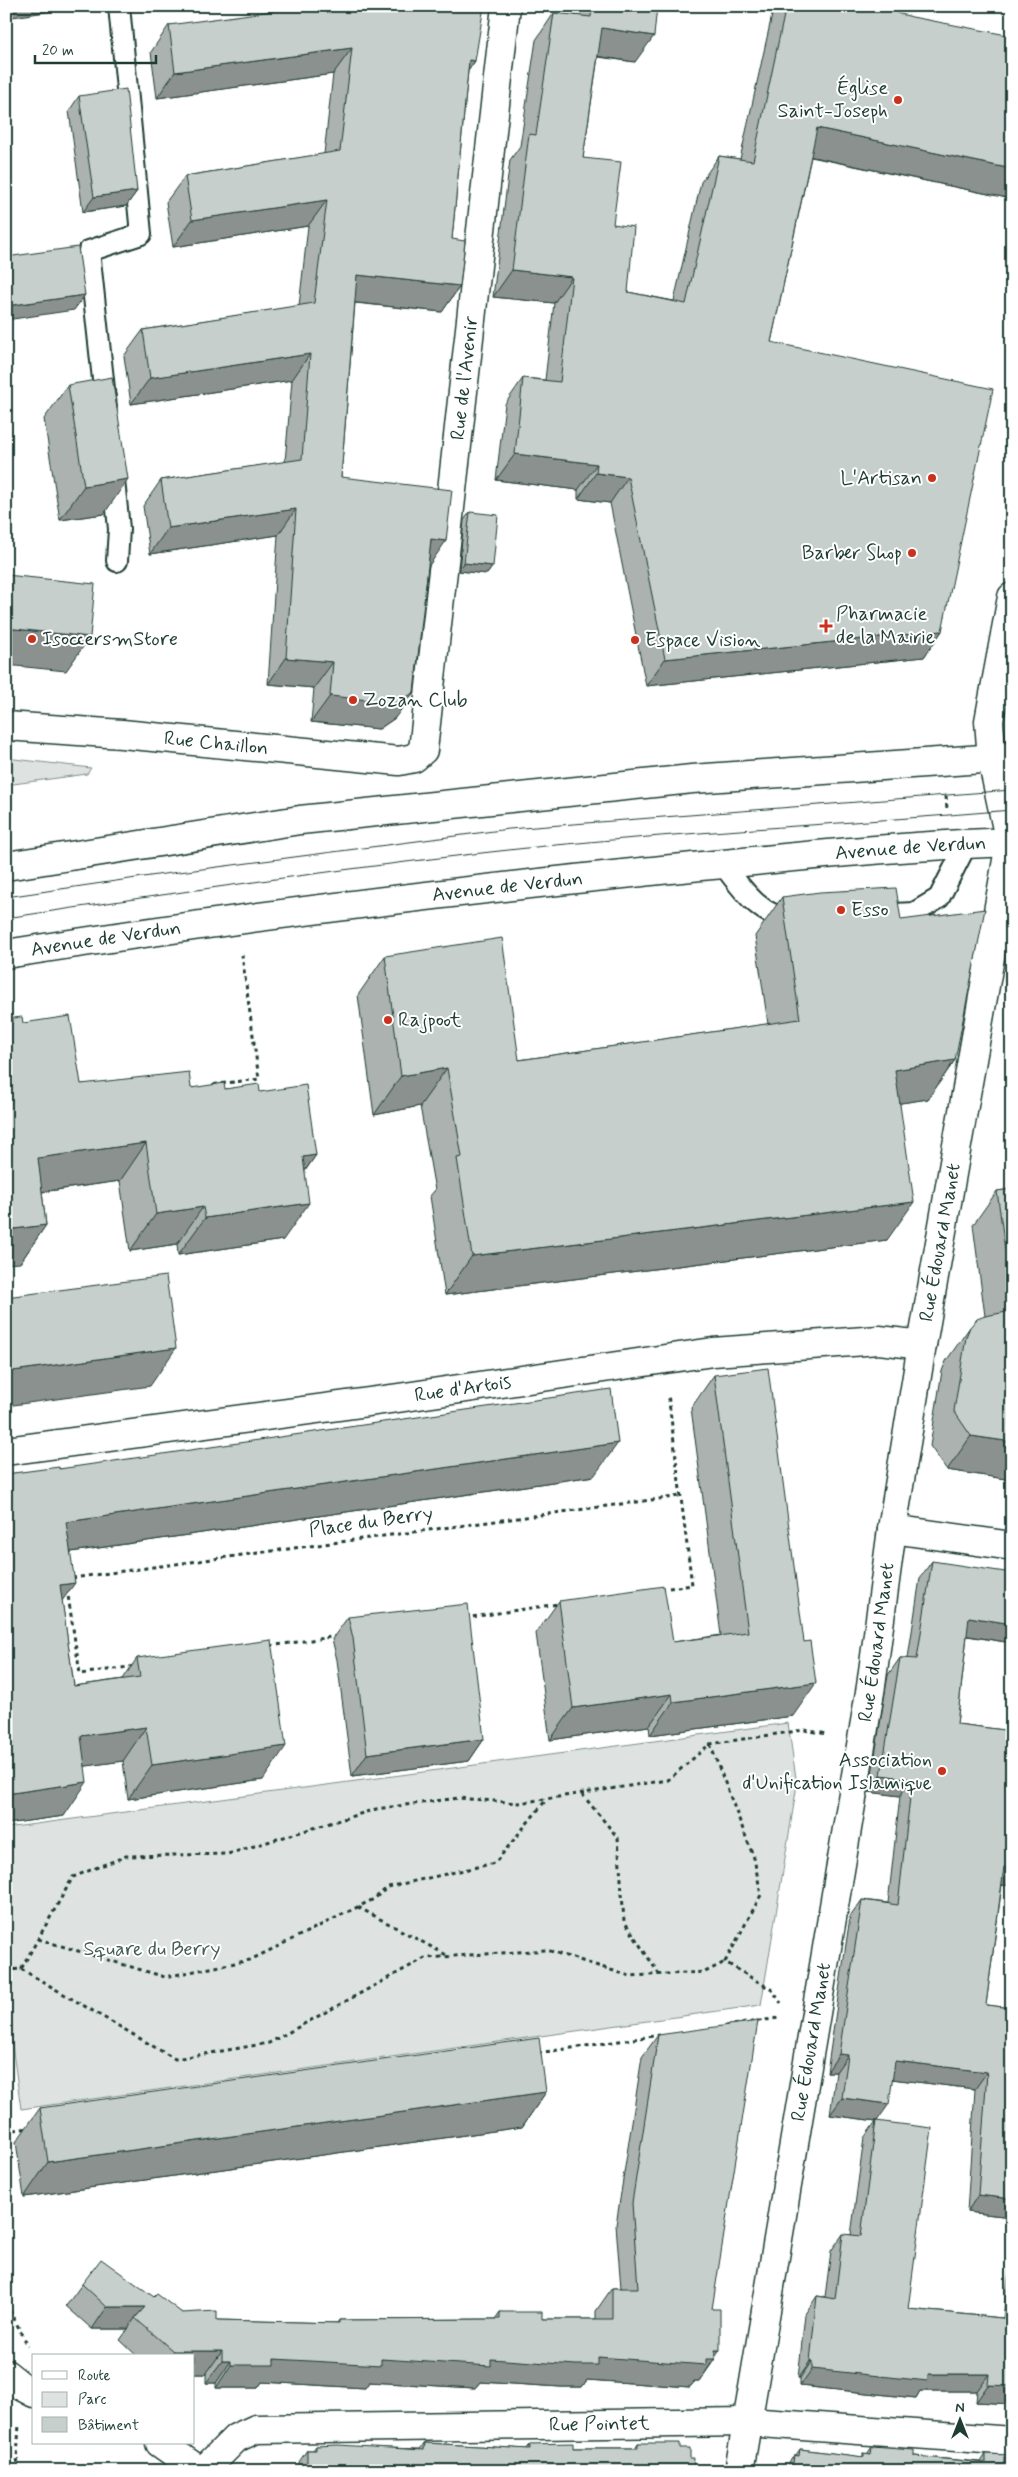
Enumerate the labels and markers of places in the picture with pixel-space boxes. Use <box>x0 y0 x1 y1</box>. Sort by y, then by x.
place label: Église Saint-Joseph <box>778 75 888 125</box>
marker: Église Saint-Joseph <box>892 94 904 106</box>
place label: L'Artisan <box>841 465 922 492</box>
marker: L'Artisan <box>926 472 938 484</box>
place label: Barber Shop <box>802 540 902 567</box>
marker: Barber Shop <box>906 547 918 559</box>
place label: Pharmacie de la Mairie <box>836 601 935 651</box>
marker: Pharmacie de la Mairie <box>820 620 832 632</box>
place label: IsoccersmStore <box>42 626 178 653</box>
place label: Espace Vision <box>645 627 761 654</box>
marker: IsoccersmStore <box>26 633 38 645</box>
marker: Espace Vision <box>629 634 641 646</box>
place label: Zozan Club <box>363 687 468 714</box>
marker: Zozan Club <box>347 694 359 706</box>
place label: Esso <box>851 897 889 924</box>
marker: Esso <box>835 904 847 916</box>
place label: Rajpoot <box>398 1007 462 1034</box>
marker: Rajpoot <box>382 1014 394 1026</box>
place label: Association d'Unification Islamique <box>742 1747 932 1797</box>
marker: Association d'Unification Islamique <box>936 1765 948 1777</box>

